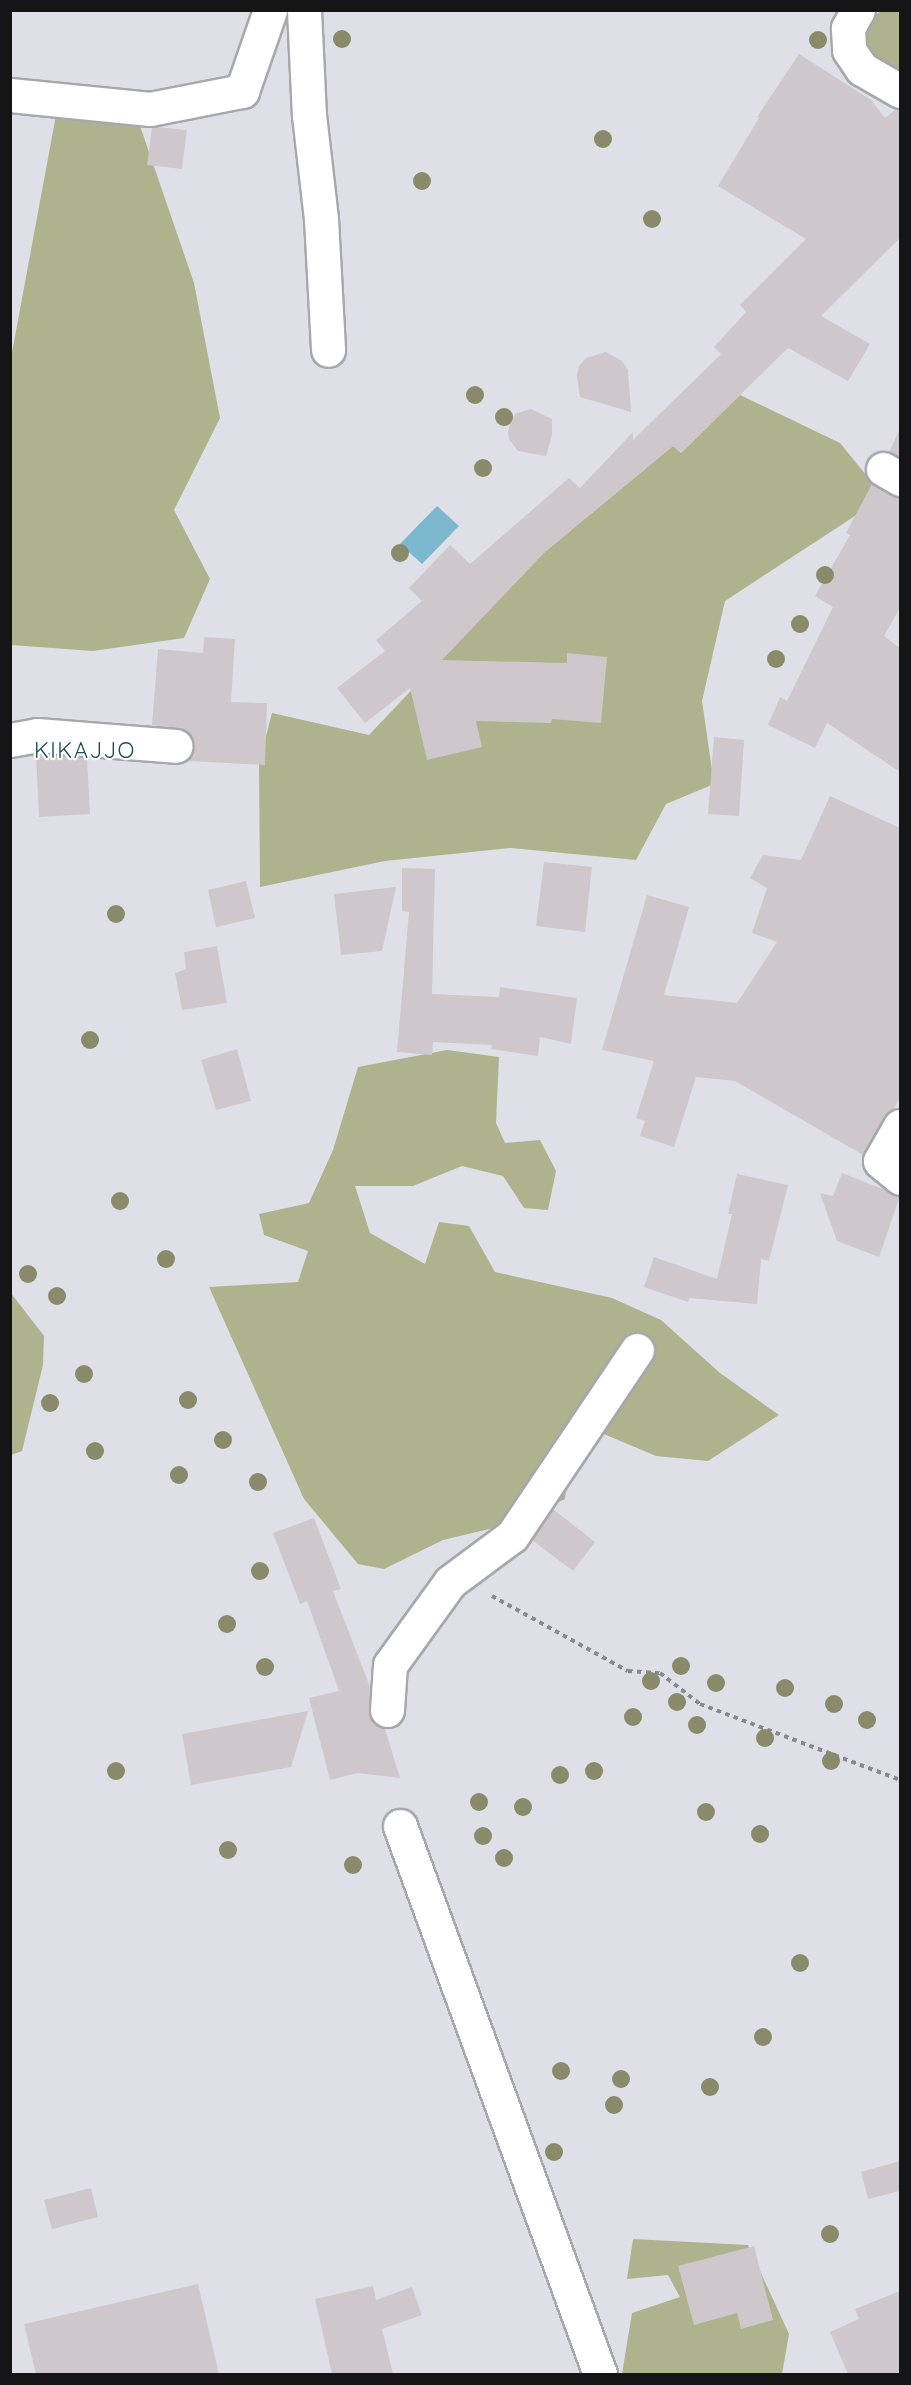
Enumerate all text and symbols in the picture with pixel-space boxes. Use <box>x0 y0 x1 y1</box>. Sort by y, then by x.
district label: KIKAJJO <box>34 738 136 764</box>

